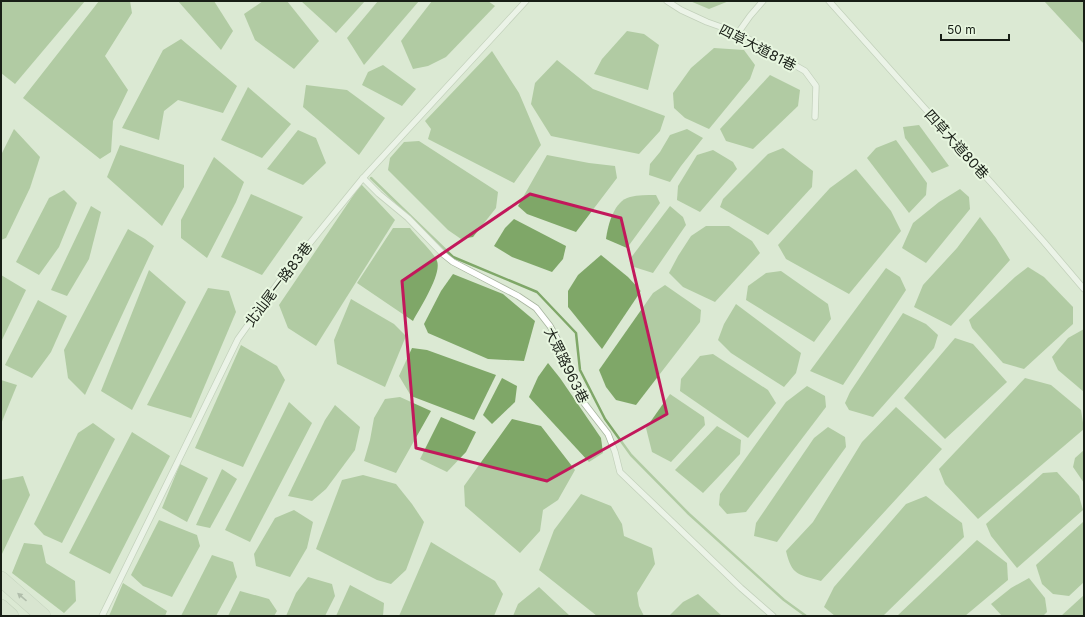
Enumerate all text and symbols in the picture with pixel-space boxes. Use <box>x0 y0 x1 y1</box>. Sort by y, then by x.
scale bar <box>941 16 1009 42</box>
street label: 四草大道81巷 <box>717 20 799 74</box>
text: 50 m <box>947 22 976 37</box>
street label: 四草大道80巷 <box>921 106 993 182</box>
street label: 北汕尾一路83巷 <box>241 238 315 330</box>
street label: 大眾路963巷 <box>541 324 593 406</box>
one-way arrow <box>17 593 27 602</box>

